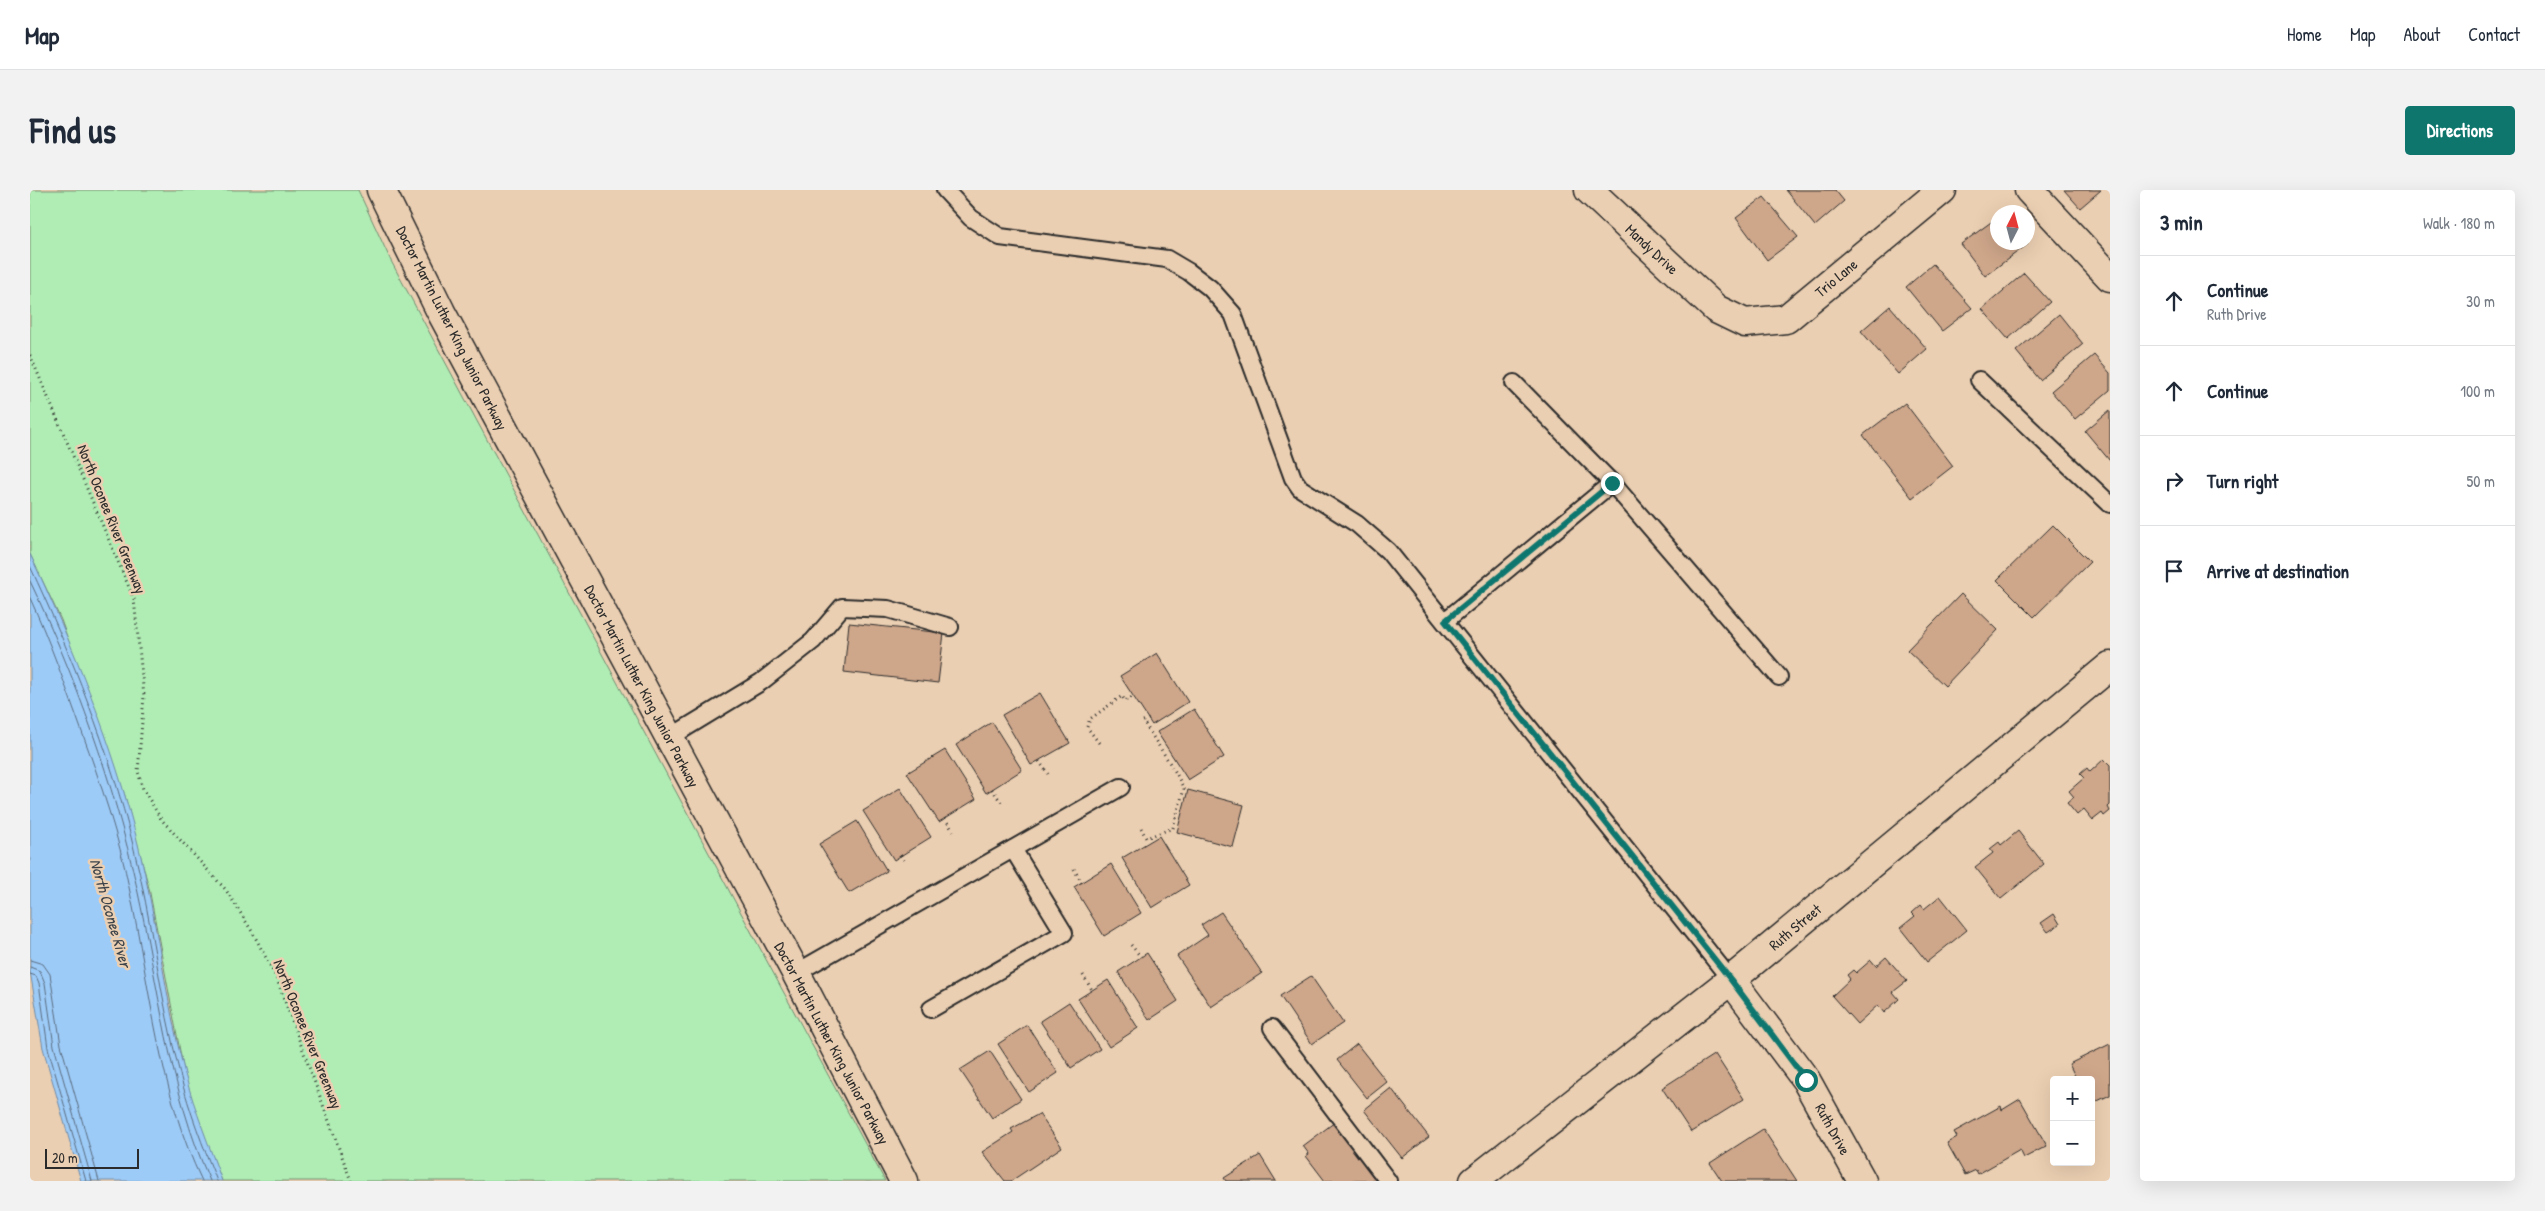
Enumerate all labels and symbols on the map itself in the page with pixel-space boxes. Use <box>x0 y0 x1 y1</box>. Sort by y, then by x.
north arrow <box>1990 205 2035 250</box>
street label: Mandy Drive <box>1621 219 1683 279</box>
street label: Doctor Martin Luther King Junior Parkway <box>391 222 513 434</box>
street label: Trio Lane <box>1810 254 1862 302</box>
street label: North Oconee River Greenway <box>72 441 152 597</box>
route end <box>1601 472 1624 495</box>
street label: Doctor Martin Luther King Junior Parkway <box>580 581 704 791</box>
water label: North Oconee River <box>85 856 138 972</box>
street label: Ruth Street <box>1764 898 1826 955</box>
street label: Doctor Martin Luther King Junior Parkway <box>770 938 894 1148</box>
street label: North Oconee River Greenway <box>268 956 348 1112</box>
route start <box>1795 1069 1818 1092</box>
street label: Ruth Drive <box>1810 1099 1856 1159</box>
scale bar <box>45 1146 139 1169</box>

